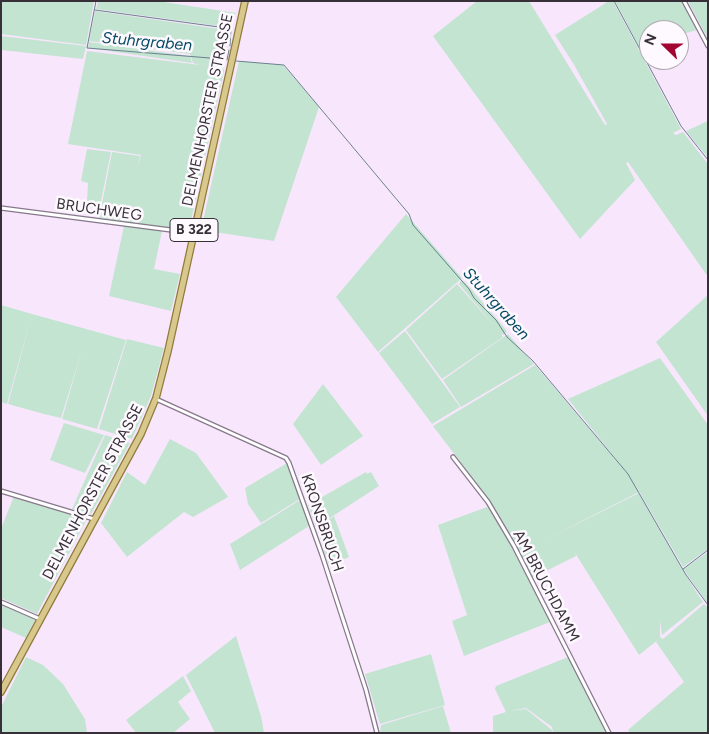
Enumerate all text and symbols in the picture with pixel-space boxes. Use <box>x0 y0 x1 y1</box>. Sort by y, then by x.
street label: DELMENHORSTER STRASSE <box>179 12 237 208</box>
north arrow <box>639 20 689 70</box>
water label: Stuhrgraben <box>101 28 193 56</box>
text: N <box>641 31 660 48</box>
street label: BRUCHWEG <box>55 195 143 225</box>
road number: B 322 <box>170 218 218 242</box>
water label: Stuhrgraben <box>459 264 533 344</box>
street label: DELMENHORSTER STRASSE <box>39 401 147 583</box>
street label: KRONSBRUCH <box>297 472 347 574</box>
street label: AM BRUCHDAMM <box>509 527 583 645</box>

